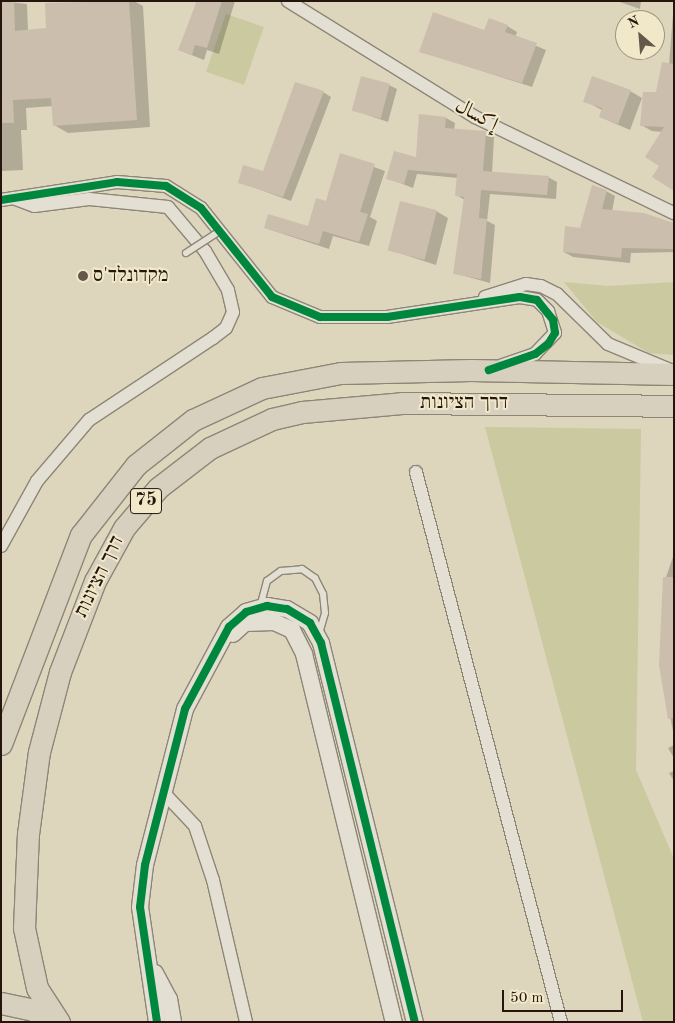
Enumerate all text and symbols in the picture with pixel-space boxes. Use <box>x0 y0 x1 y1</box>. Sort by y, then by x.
north arrow <box>615 10 665 60</box>
text: N <box>626 14 642 31</box>
street label: إكسال <box>450 94 502 138</box>
place label: מקדונלד'ס <box>93 264 168 288</box>
marker: מקדונלד'ס <box>77 270 89 282</box>
street label: דרך הציונות <box>420 391 508 415</box>
road number: 75 <box>130 484 162 518</box>
street label: דרך הציונות <box>70 532 130 622</box>
scale bar <box>505 980 626 1012</box>
text: 50 m <box>510 991 544 1006</box>

